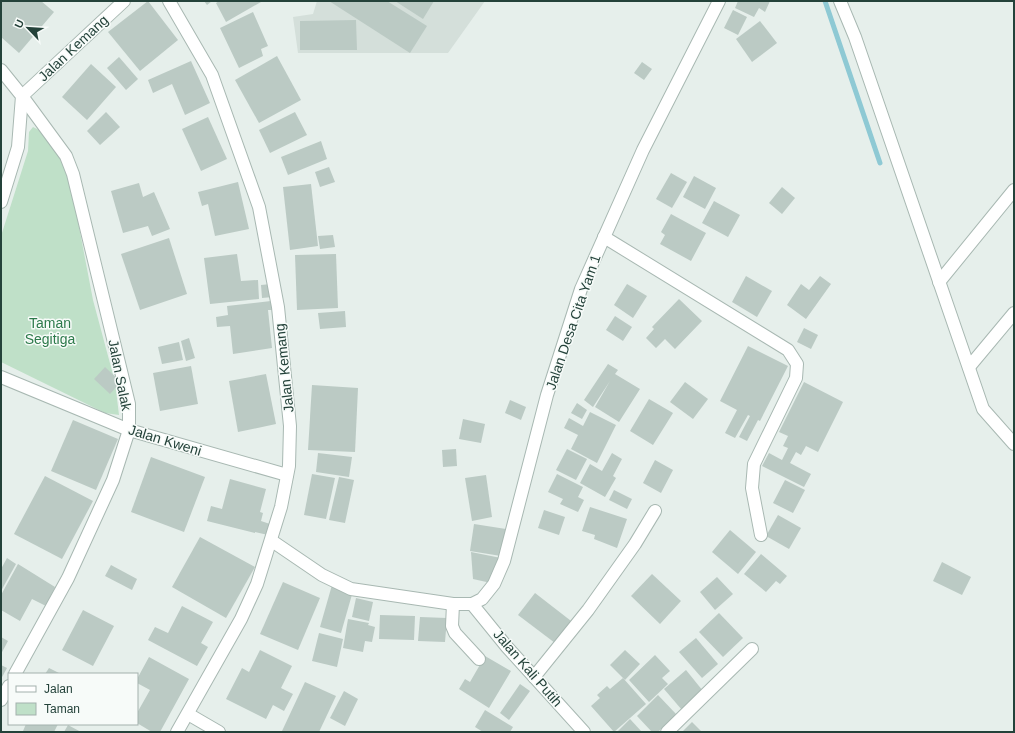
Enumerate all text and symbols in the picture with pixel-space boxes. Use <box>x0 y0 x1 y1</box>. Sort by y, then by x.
north arrow <box>8 8 48 48</box>
street label: Jalan Kemang <box>35 12 111 84</box>
text: U <box>12 18 26 30</box>
street label: Jalan Desa Cita Yam 1 <box>542 252 604 392</box>
park label: Taman Segitiga <box>25 315 76 347</box>
street label: Jalan Kemang <box>271 323 297 413</box>
street label: Jalan Salak <box>105 338 135 413</box>
street label: Jalan Kweni <box>127 421 203 459</box>
street label: Jalan Kali Putih <box>490 626 566 710</box>
legend <box>8 673 138 725</box>
text: Jalan <box>44 682 73 696</box>
text: Taman <box>44 702 80 716</box>

